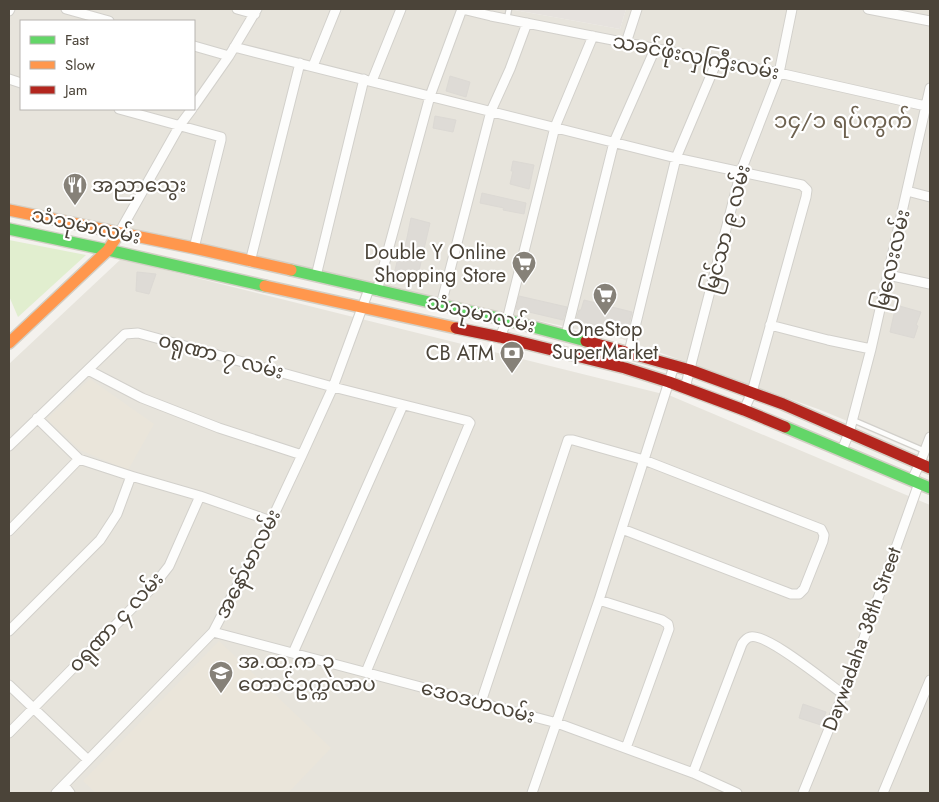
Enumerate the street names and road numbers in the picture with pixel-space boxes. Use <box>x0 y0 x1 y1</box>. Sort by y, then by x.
street label: သခင်ဖိုးလှကြီးလမ်း <box>610 27 782 89</box>
street label: မြင်သာ ၉ လမ်း <box>696 161 759 297</box>
street label: သံသုမာလမ်း <box>28 200 143 254</box>
street label: မြလေးလမ်း <box>866 207 919 314</box>
street label: သံသုမာလမ်း <box>423 287 538 343</box>
street label: ၀ရုဏာ ၇ လမ်း <box>155 325 287 389</box>
street label: အနော်မာလမ်း <box>208 504 289 624</box>
street label: Daywadaha 38th Street <box>815 543 909 735</box>
street label: ၀ရုဏာ ၄ လမ်း <box>62 565 172 680</box>
street label: ဒေဝဒဟလမ်း <box>418 673 538 731</box>

